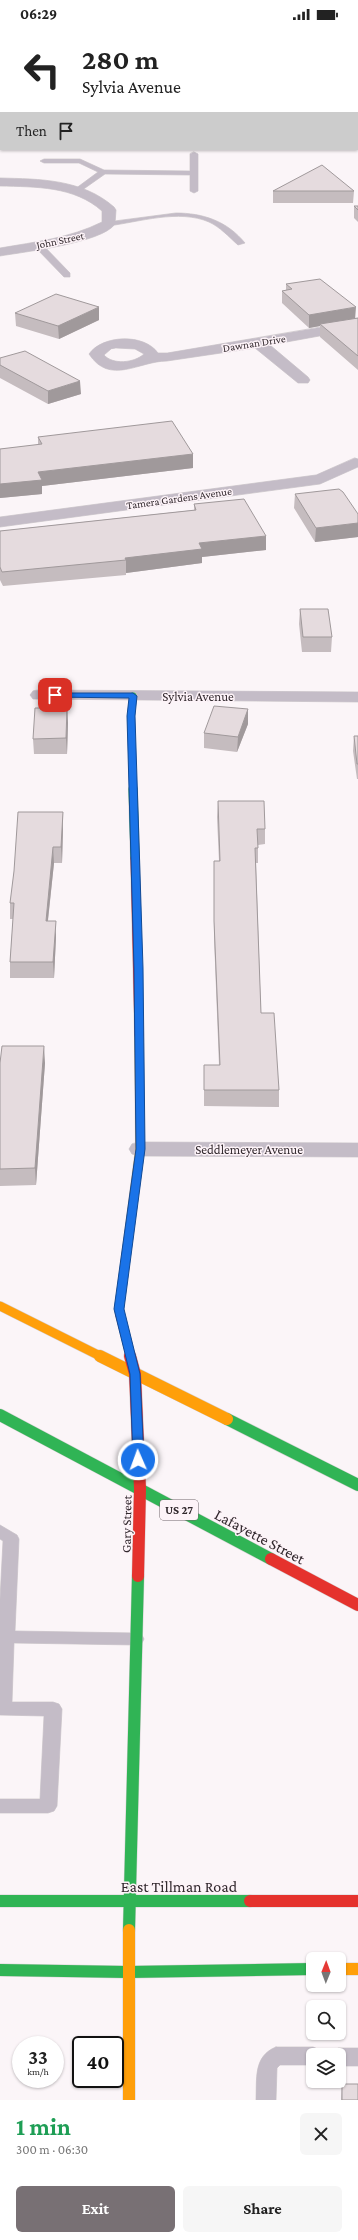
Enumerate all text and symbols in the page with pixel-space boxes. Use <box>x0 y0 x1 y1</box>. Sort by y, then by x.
text: 06:29 <box>20 6 57 22</box>
icon: left <box>16 44 68 96</box>
text: 280 m <box>82 44 159 75</box>
text: Sylvia Avenue <box>82 77 181 97</box>
icon: arrive <box>55 120 77 142</box>
text: Then <box>16 123 47 139</box>
street label: John Street <box>34 229 85 252</box>
street label: Dawnan Drive <box>222 332 286 354</box>
street label: Tamera Gardens Avenue <box>126 485 233 511</box>
pin <box>38 678 72 712</box>
icon: arrive <box>44 684 66 706</box>
street label: Sylvia Avenue <box>162 689 234 704</box>
street label: Seddlemeyer Avenue <box>195 1142 303 1157</box>
position arrow <box>117 1439 159 1481</box>
street label: Gary Street <box>118 1494 135 1553</box>
road number: US 27 <box>160 1500 198 1520</box>
street label: Lafayette Street <box>211 1506 308 1569</box>
street label: East Tillman Road <box>121 1878 238 1895</box>
north arrow <box>306 1952 346 1992</box>
map controls <box>306 1952 346 2088</box>
button: search <box>306 2000 346 2040</box>
speed limit sign: 40 <box>72 2036 124 2088</box>
text: 33 <box>28 2046 48 2068</box>
button: layers <box>306 2048 346 2088</box>
text: km/h <box>27 2066 49 2077</box>
text: 1 min <box>16 2113 71 2140</box>
button: close <box>300 2113 342 2155</box>
text: 300 m · 06:30 <box>16 2142 88 2157</box>
button: Exit <box>16 2186 175 2232</box>
button: Share <box>183 2186 342 2232</box>

